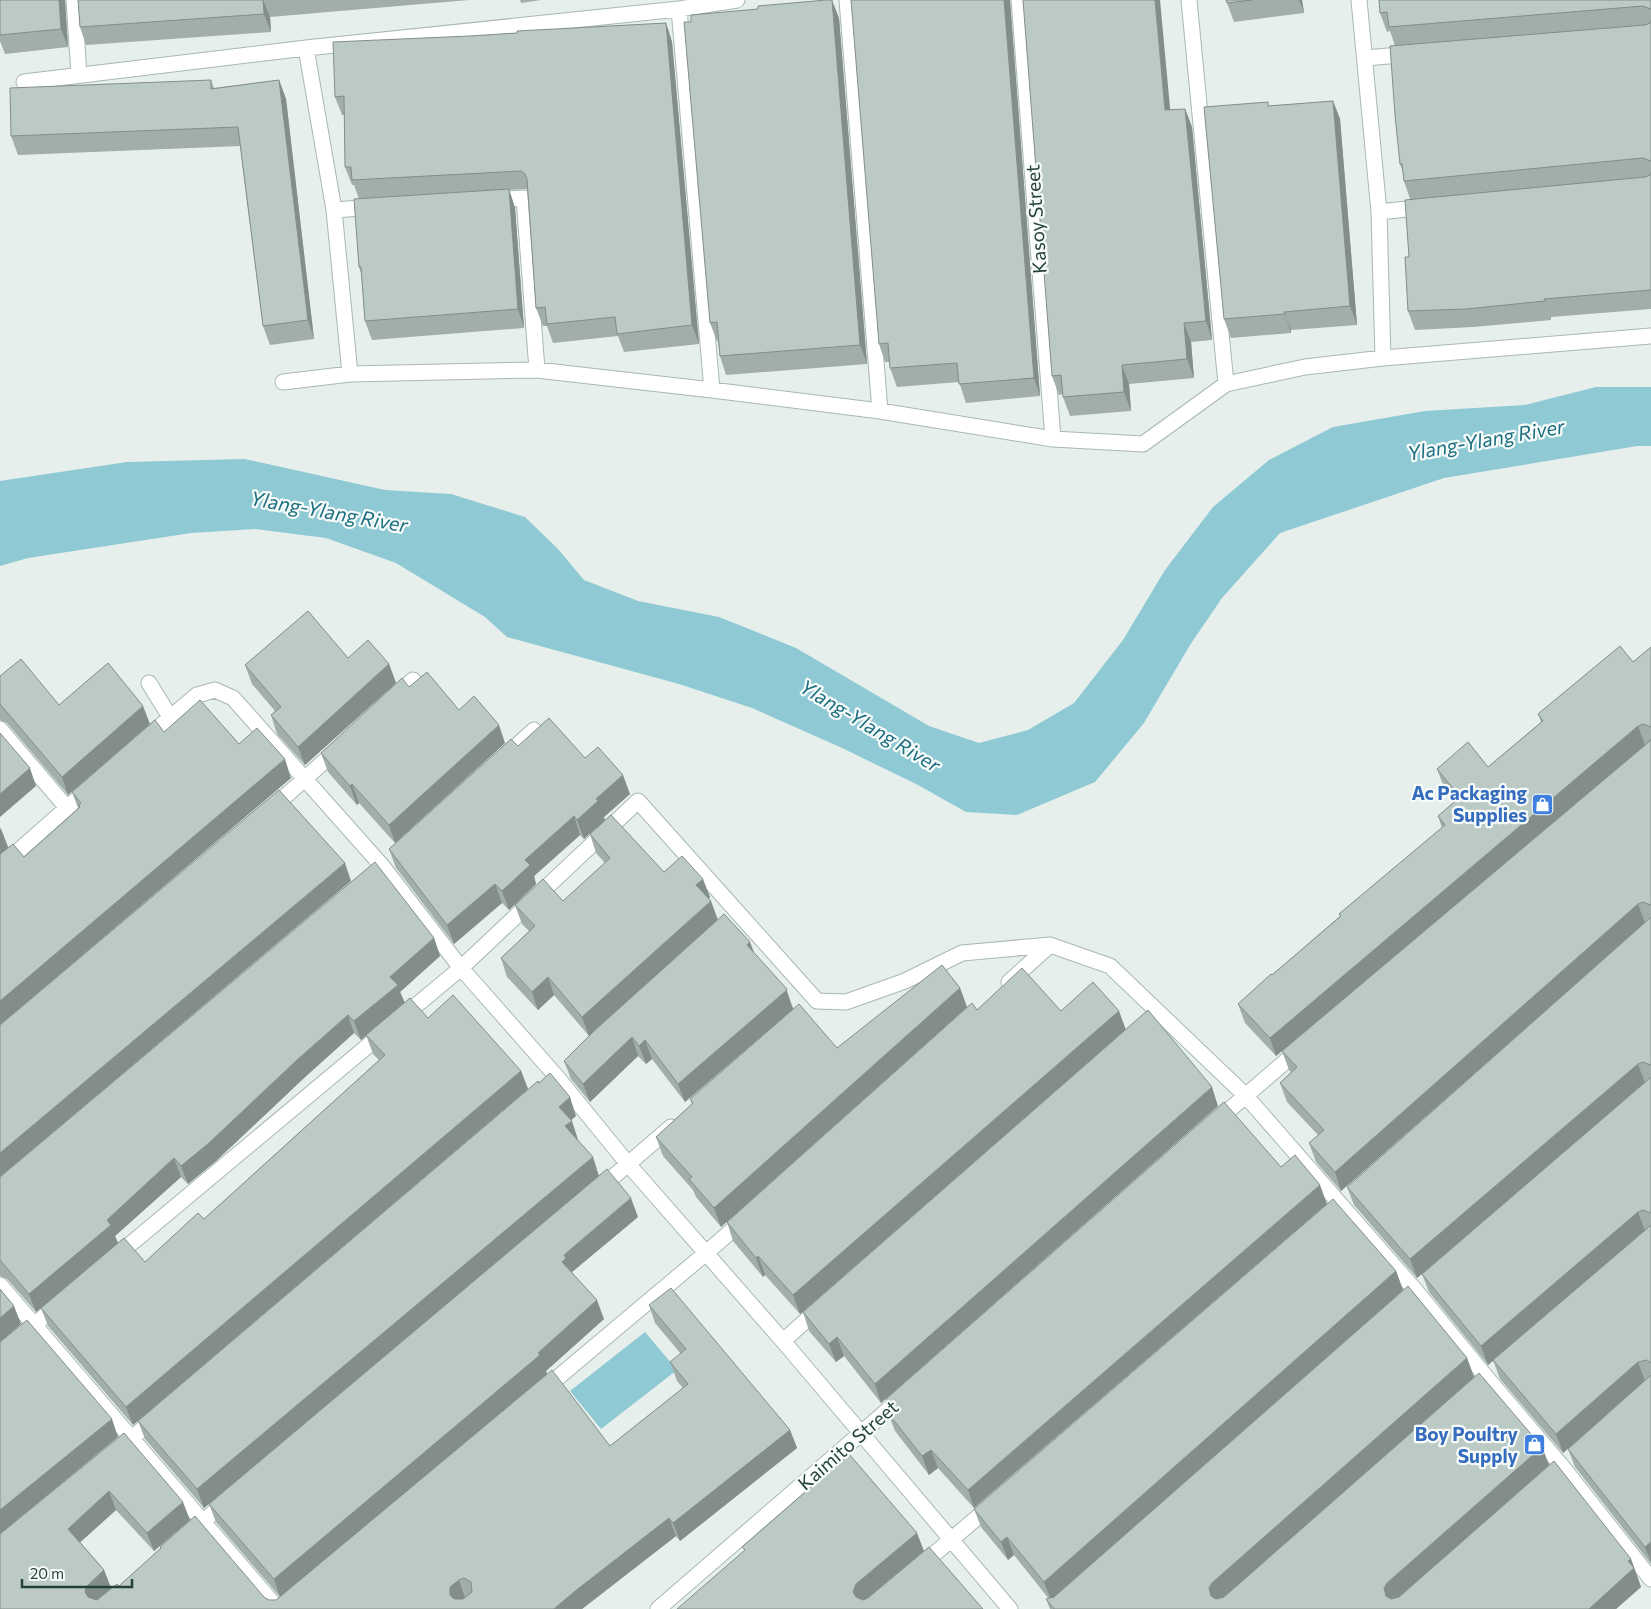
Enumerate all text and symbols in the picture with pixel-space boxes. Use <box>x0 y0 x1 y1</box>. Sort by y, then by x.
street label: Kasoy Street <box>1020 163 1051 274</box>
water label: Ylang-Ylang River <box>1405 413 1567 465</box>
water label: Ylang-Ylang River <box>249 485 411 537</box>
water label: Ylang-Ylang River <box>796 674 946 777</box>
place label: Ac Packaging Supplies <box>1411 781 1528 826</box>
shop icon: Ac Packaging Supplies <box>1531 792 1555 816</box>
street label: Kaimito Street <box>793 1395 903 1494</box>
place label: Boy Poultry Supply <box>1415 1422 1519 1467</box>
shop icon: Boy Poultry Supply <box>1522 1433 1546 1457</box>
scale bar <box>22 1556 132 1588</box>
text: 20 m <box>30 1564 64 1582</box>

